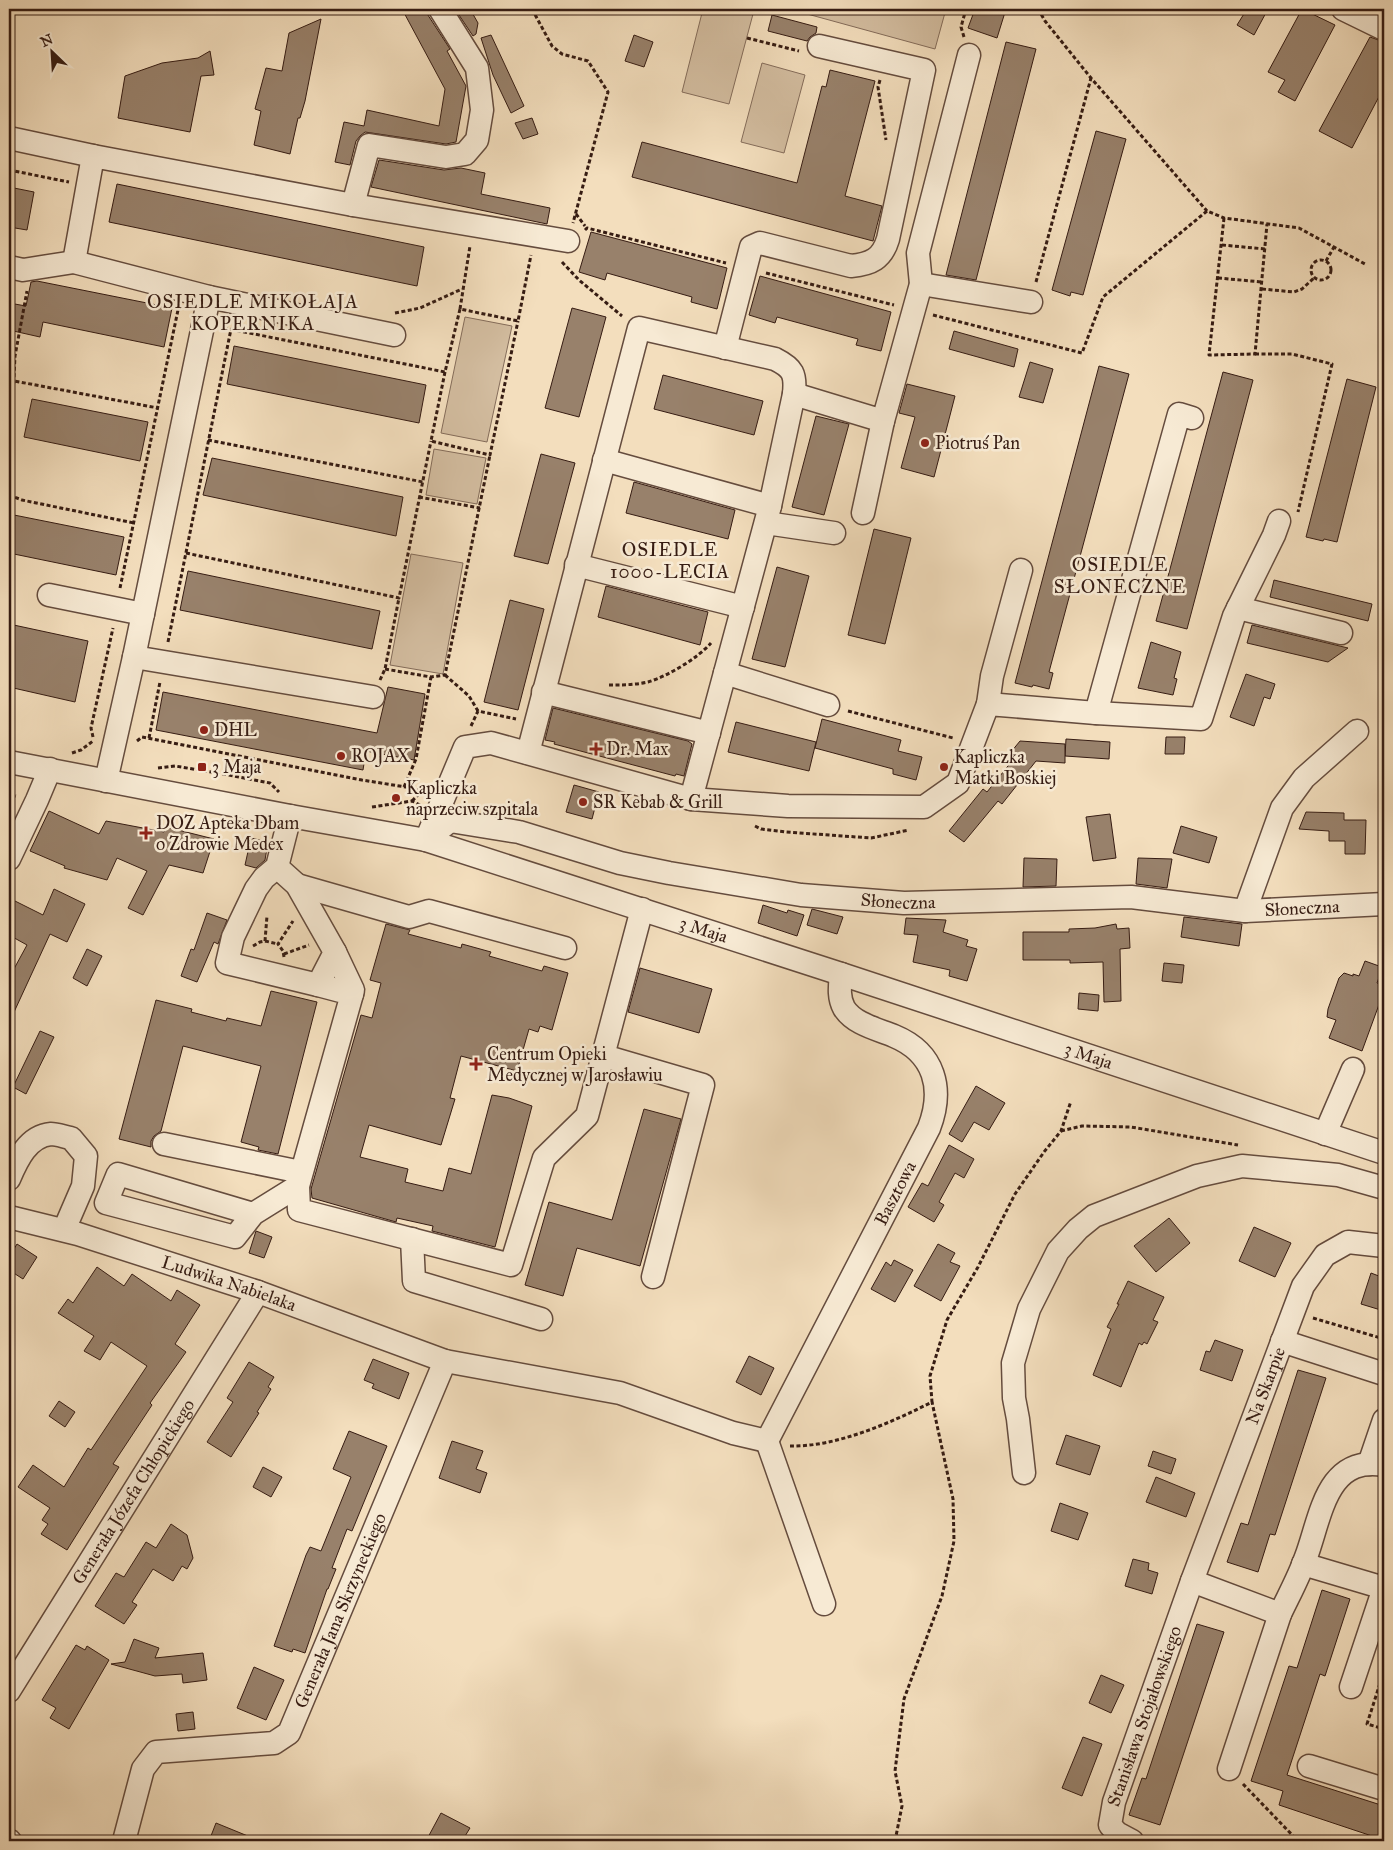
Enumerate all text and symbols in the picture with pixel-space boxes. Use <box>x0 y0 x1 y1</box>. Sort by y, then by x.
north arrow <box>28 28 78 78</box>
text: N <box>38 30 56 51</box>
district label: OSIEDLE MIKOŁAJA KOPERNIKA <box>147 290 359 335</box>
place label: Piotruś Pan <box>935 432 1020 454</box>
marker: Piotruś Pan <box>919 437 931 449</box>
district label: OSIEDLE 1000-LECIA <box>610 538 730 583</box>
district label: OSIEDLE SŁONECZNE <box>1054 553 1186 598</box>
place label: DHL <box>214 719 258 741</box>
marker: DHL <box>198 724 210 736</box>
place label: Dr. Max <box>606 738 668 760</box>
marker: Dr. Max <box>590 743 602 755</box>
place label: ROJAX <box>351 745 410 768</box>
place label: Kapliczka Matki Boskiej <box>954 746 1056 789</box>
marker: ROJAX <box>335 750 347 762</box>
place label: 3 Maja <box>212 756 262 778</box>
marker: 3 Maja <box>196 761 208 773</box>
marker: Kapliczka Matki Boskiej <box>938 761 950 773</box>
place label: Kapliczka naprzeciw szpitala <box>406 777 538 820</box>
place label: SR Kebab & Grill <box>593 791 723 813</box>
marker: Kapliczka naprzeciw szpitala <box>390 792 402 804</box>
marker: SR Kebab & Grill <box>577 796 589 808</box>
place label: DOZ Apteka Dbam o Zdrowie Medex <box>156 812 299 855</box>
marker: DOZ Apteka Dbam o Zdrowie Medex <box>140 827 152 839</box>
street label: Słoneczna <box>860 889 936 914</box>
street label: Słoneczna <box>1264 895 1340 921</box>
street label: 3 Maja <box>677 912 731 948</box>
street label: 3 Maja <box>1062 1037 1116 1074</box>
place label: Centrum Opieki Medycznej w Jarosławiu <box>487 1043 663 1087</box>
marker: Centrum Opieki Medycznej w Jarosławiu <box>469 1057 483 1071</box>
street label: Basztowa <box>870 1157 921 1229</box>
street label: Ludwika Nabielaka <box>159 1251 300 1316</box>
street label: Na Skarpie <box>1241 1344 1290 1427</box>
street label: Generała Józefa Chłopickiego <box>67 1395 199 1588</box>
street label: Generała Jana Skrzyneckiego <box>290 1510 391 1712</box>
street label: Stanisława Stojałowskiego <box>1102 1623 1186 1809</box>

